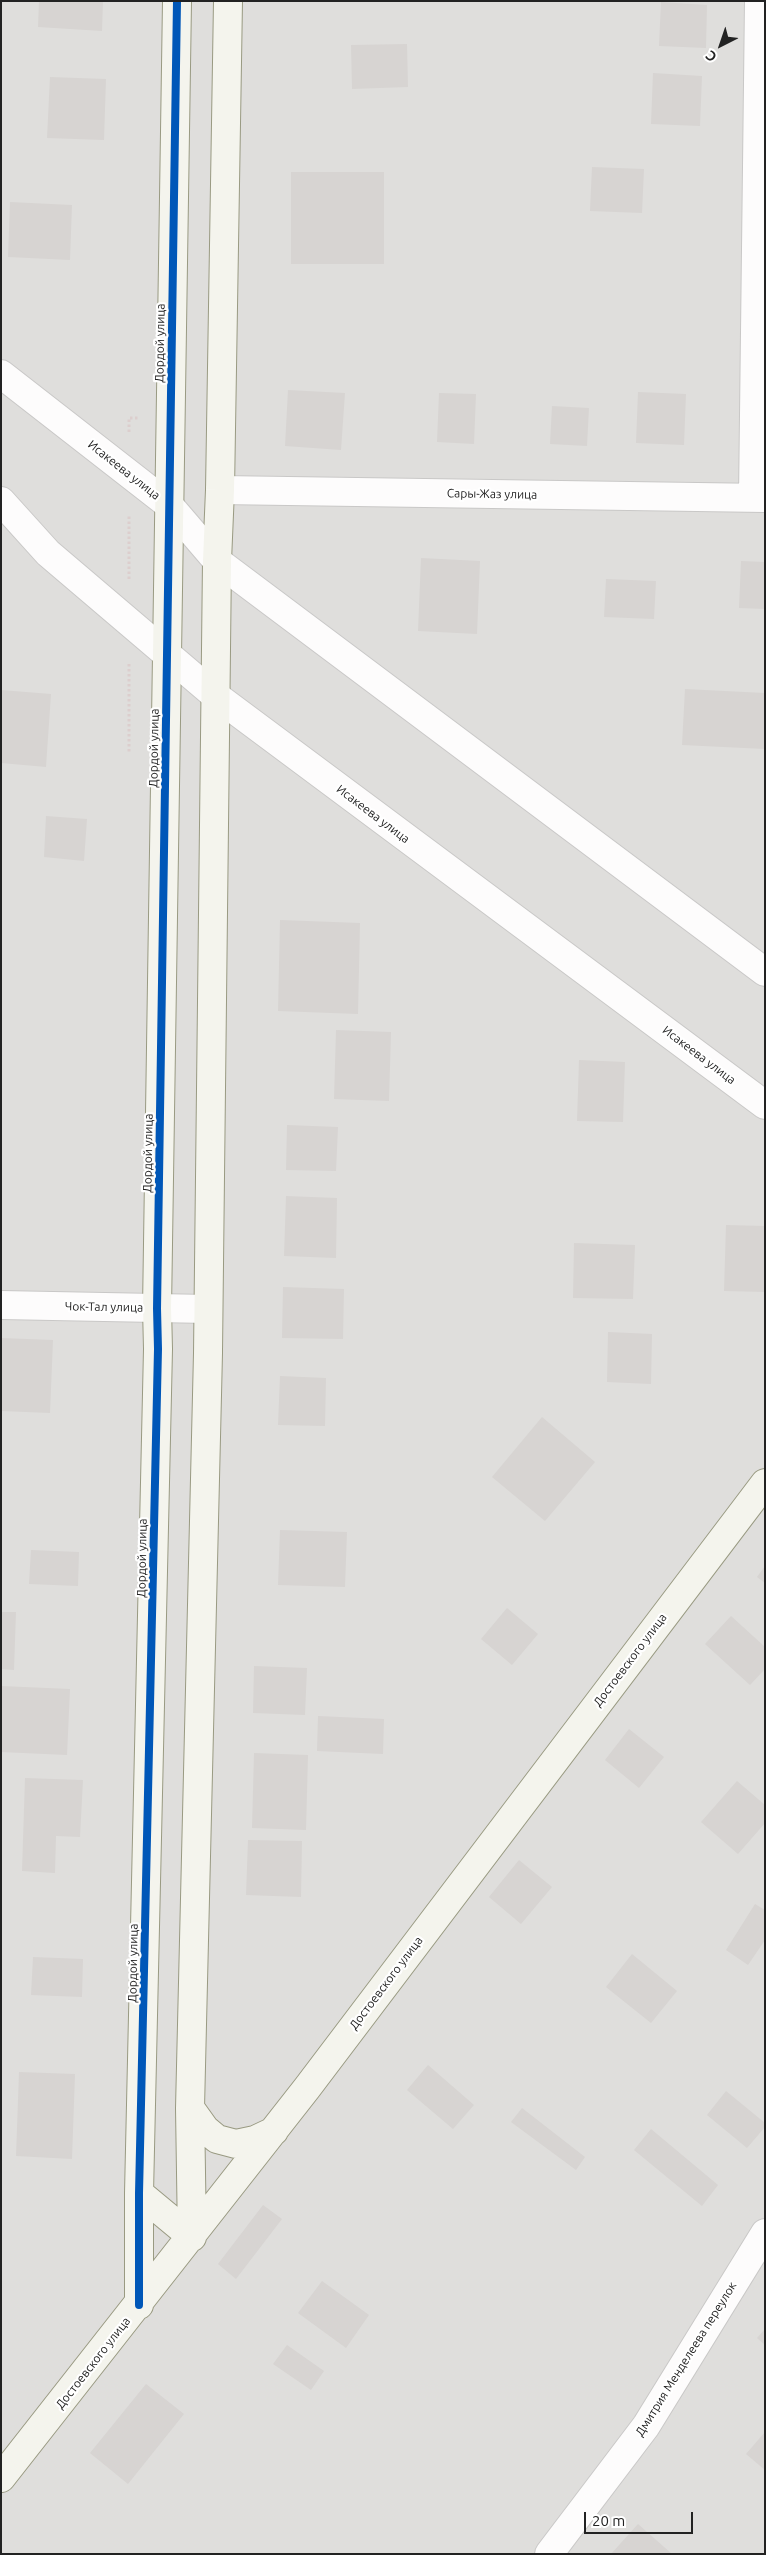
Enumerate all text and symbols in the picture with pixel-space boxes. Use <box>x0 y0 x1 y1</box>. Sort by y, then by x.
north arrow <box>696 20 746 70</box>
text: С <box>703 47 720 65</box>
street label: Дордой улица <box>152 303 168 383</box>
street label: Исакеева улица <box>85 437 163 503</box>
street label: Сары-Жаз улица <box>447 486 537 502</box>
street label: Дордой улица <box>146 708 162 788</box>
street label: Исакеева улица <box>334 782 412 846</box>
street label: Исакеева улица <box>660 1023 738 1087</box>
street label: Дордой улица <box>140 1113 156 1193</box>
street label: Чок-Тал улица <box>65 1299 143 1315</box>
street label: Дордой улица <box>134 1518 150 1598</box>
street label: Достоевского улица <box>590 1611 670 1709</box>
street label: Дордой улица <box>125 1923 141 2003</box>
street label: Достоевского улица <box>346 1934 426 2032</box>
street label: Дмитрия Менделеева переулок <box>632 2279 740 2439</box>
street label: Достоевского улица <box>53 2314 133 2412</box>
scale bar <box>586 2502 695 2534</box>
text: 20 m <box>592 2512 625 2529</box>

